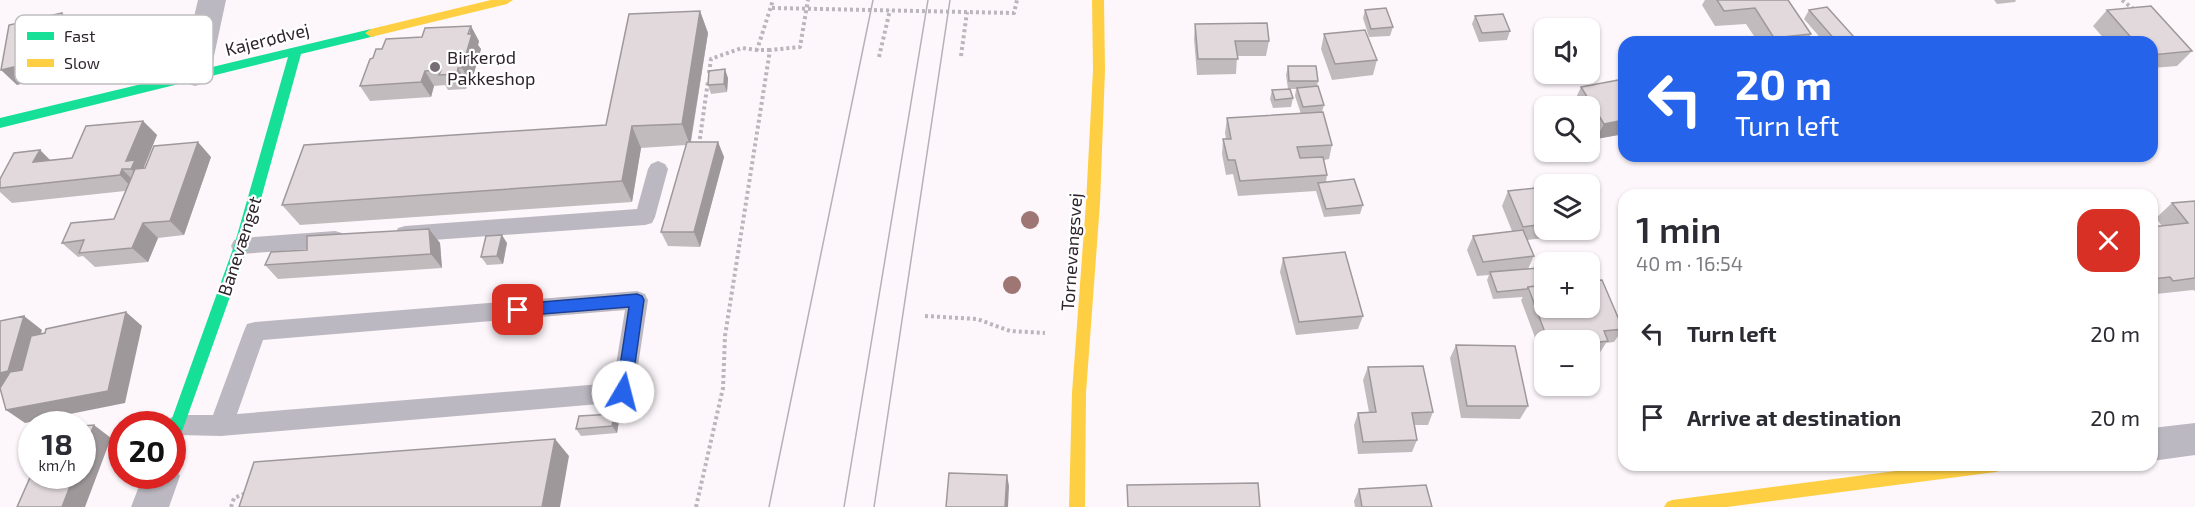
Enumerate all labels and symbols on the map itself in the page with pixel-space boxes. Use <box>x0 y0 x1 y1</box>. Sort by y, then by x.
legend <box>15 15 213 84</box>
street label: Kajerødvej <box>223 18 311 60</box>
text: Fast <box>64 26 95 45</box>
place label: Birkerød Pakkeshop <box>447 46 535 89</box>
text: Slow <box>64 53 100 72</box>
marker: Birkerød Pakkeshop <box>428 60 442 74</box>
street label: Tornevangsvej <box>1056 192 1086 312</box>
street label: Banevænget <box>213 193 265 298</box>
pin <box>492 284 543 335</box>
position arrow <box>591 360 655 424</box>
speed limit sign: 20 <box>108 411 186 489</box>

